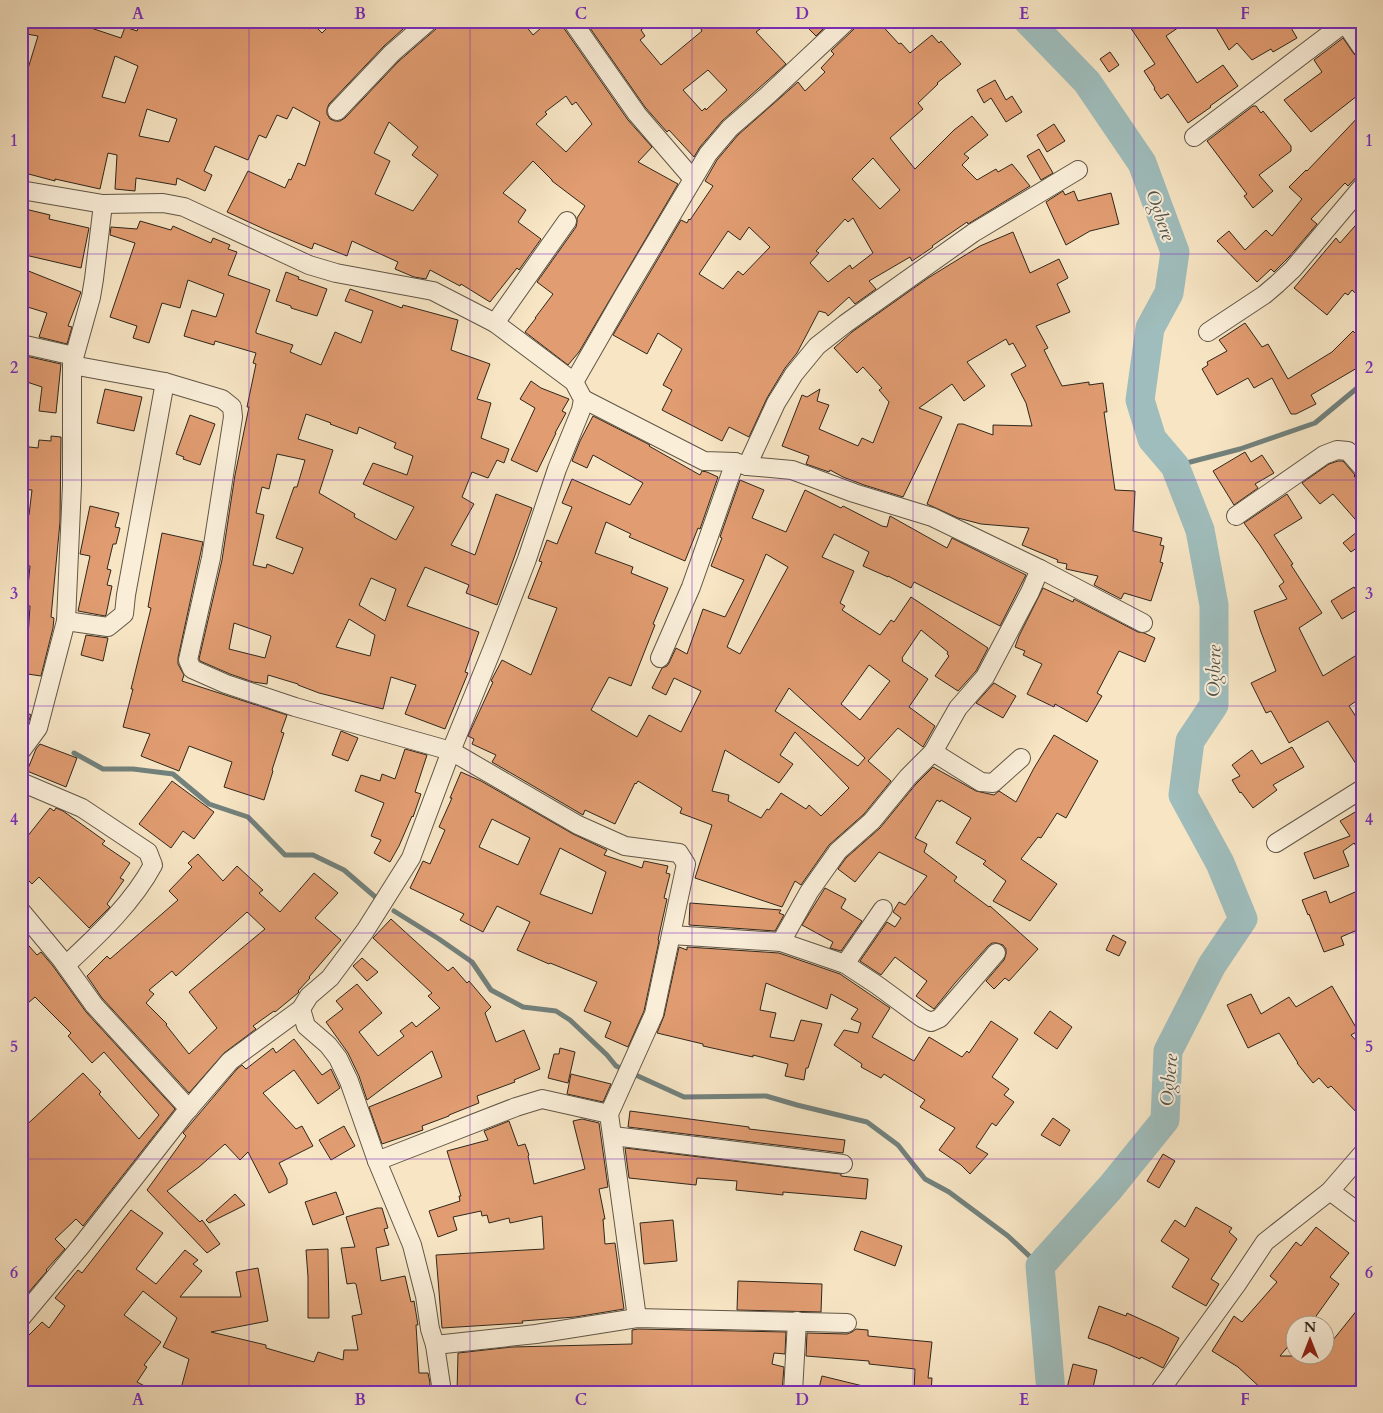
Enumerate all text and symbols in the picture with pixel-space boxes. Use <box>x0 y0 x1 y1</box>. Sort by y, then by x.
text: A <box>132 3 144 25</box>
text: B <box>354 3 366 25</box>
text: C <box>575 3 587 25</box>
text: D <box>795 3 809 25</box>
text: E <box>1019 3 1029 25</box>
text: F <box>1240 3 1250 25</box>
text: 1 <box>10 130 18 152</box>
text: 1 <box>1365 130 1373 152</box>
water label: Ogbere <box>1139 186 1181 245</box>
text: 2 <box>10 357 18 379</box>
text: 2 <box>1365 357 1373 379</box>
text: 3 <box>10 583 18 605</box>
text: 3 <box>1365 583 1373 605</box>
water label: Ogbere <box>1201 644 1227 697</box>
text: 4 <box>10 809 18 831</box>
text: 4 <box>1365 809 1373 831</box>
text: 5 <box>10 1036 18 1058</box>
text: 5 <box>1365 1036 1373 1058</box>
water label: Ogbere <box>1154 1052 1184 1107</box>
text: 6 <box>10 1262 18 1284</box>
text: 6 <box>1365 1262 1373 1284</box>
north arrow <box>1286 1316 1336 1366</box>
text: N <box>1304 1318 1316 1337</box>
text: A <box>132 1389 144 1411</box>
text: B <box>354 1389 366 1411</box>
text: C <box>575 1389 587 1411</box>
text: D <box>795 1389 809 1411</box>
text: E <box>1019 1389 1029 1411</box>
text: F <box>1240 1389 1250 1411</box>

